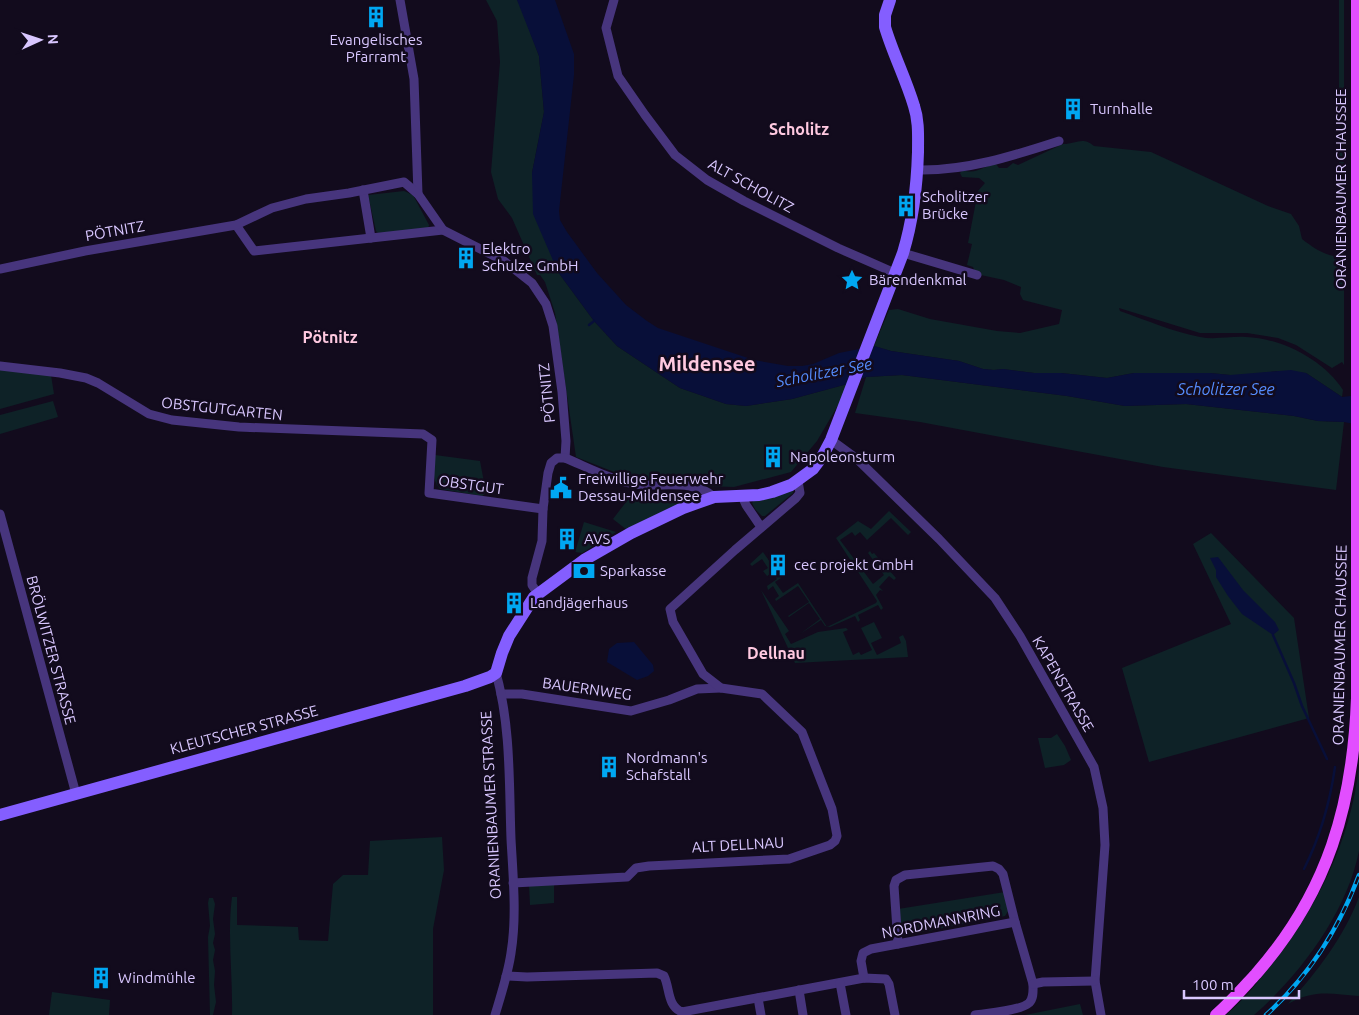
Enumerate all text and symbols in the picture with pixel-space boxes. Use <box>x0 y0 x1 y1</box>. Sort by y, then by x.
building icon: Evangelisches Pfarramt <box>363 4 389 30</box>
north arrow <box>15 15 65 65</box>
place label: Evangelisches Pfarramt <box>329 31 423 65</box>
text: N <box>45 34 61 45</box>
street label: ORANIENBAUMER CHAUSSEE <box>1332 89 1349 289</box>
building icon: Turnhalle <box>1060 96 1086 122</box>
place label: Turnhalle <box>1090 100 1153 117</box>
district label: Scholitz <box>769 120 829 138</box>
street label: ALT SCHOLITZ <box>706 155 797 216</box>
place label: Scholitzer Brücke <box>922 188 989 222</box>
building icon: Scholitzer Brücke <box>893 193 919 219</box>
street label: PÖTNITZ <box>84 217 146 244</box>
place label: Elektro Schulze GmbH <box>482 240 579 274</box>
building icon: Elektro Schulze GmbH <box>453 245 479 271</box>
place icon: Bärendenkmal <box>839 267 865 293</box>
place label: Bärendenkmal <box>869 271 967 288</box>
district label: Pötnitz <box>303 328 358 346</box>
district label: Mildensee <box>658 352 756 375</box>
water label: Scholitzer See <box>774 354 874 390</box>
street label: PÖTNITZ <box>535 362 558 424</box>
water label: Scholitzer See <box>1176 380 1275 398</box>
street label: OBSTGUTGARTEN <box>161 394 284 423</box>
building icon: Napoleonsturm <box>760 444 786 470</box>
place label: Napoleonsturm <box>790 448 895 465</box>
place label: Freiwillige Feuerwehr Dessau-Mildensee <box>578 470 724 504</box>
street label: OBSTGUT <box>437 472 505 498</box>
public building icon: Freiwillige Feuerwehr Dessau-Mildensee <box>548 475 574 501</box>
building icon: AVS <box>554 526 580 552</box>
place label: AVS <box>584 530 610 547</box>
street label: ORANIENBAUMER CHAUSSEE <box>1329 544 1350 745</box>
building icon: cec projekt GmbH <box>765 552 791 578</box>
place label: cec projekt GmbH <box>794 556 914 573</box>
bank icon: Sparkasse <box>571 558 597 584</box>
place label: Sparkasse <box>600 562 667 579</box>
street label: BRÖLWITZER STRASSE <box>23 574 80 726</box>
building icon: Landjägerhaus <box>501 590 527 616</box>
place label: Landjägerhaus <box>530 594 628 611</box>
street label: KAPENSTRASSE <box>1029 633 1098 735</box>
district label: Dellnau <box>747 644 805 662</box>
street label: BAUERNWEG <box>541 674 633 703</box>
street label: KLEUTSCHER STRASSE <box>168 702 320 757</box>
street label: ORANIENBAUMER STRASSE <box>477 710 504 900</box>
place label: Nordmann's Schafstall <box>626 749 708 783</box>
building icon: Nordmann's Schafstall <box>596 754 622 780</box>
street label: ALT DELLNAU <box>691 834 785 855</box>
street label: NORDMANNRING <box>880 902 1002 941</box>
building icon: Windmühle <box>88 965 114 991</box>
scale bar <box>1184 968 1299 1000</box>
place label: Windmühle <box>118 969 195 986</box>
text: 100 m <box>1192 976 1234 993</box>

